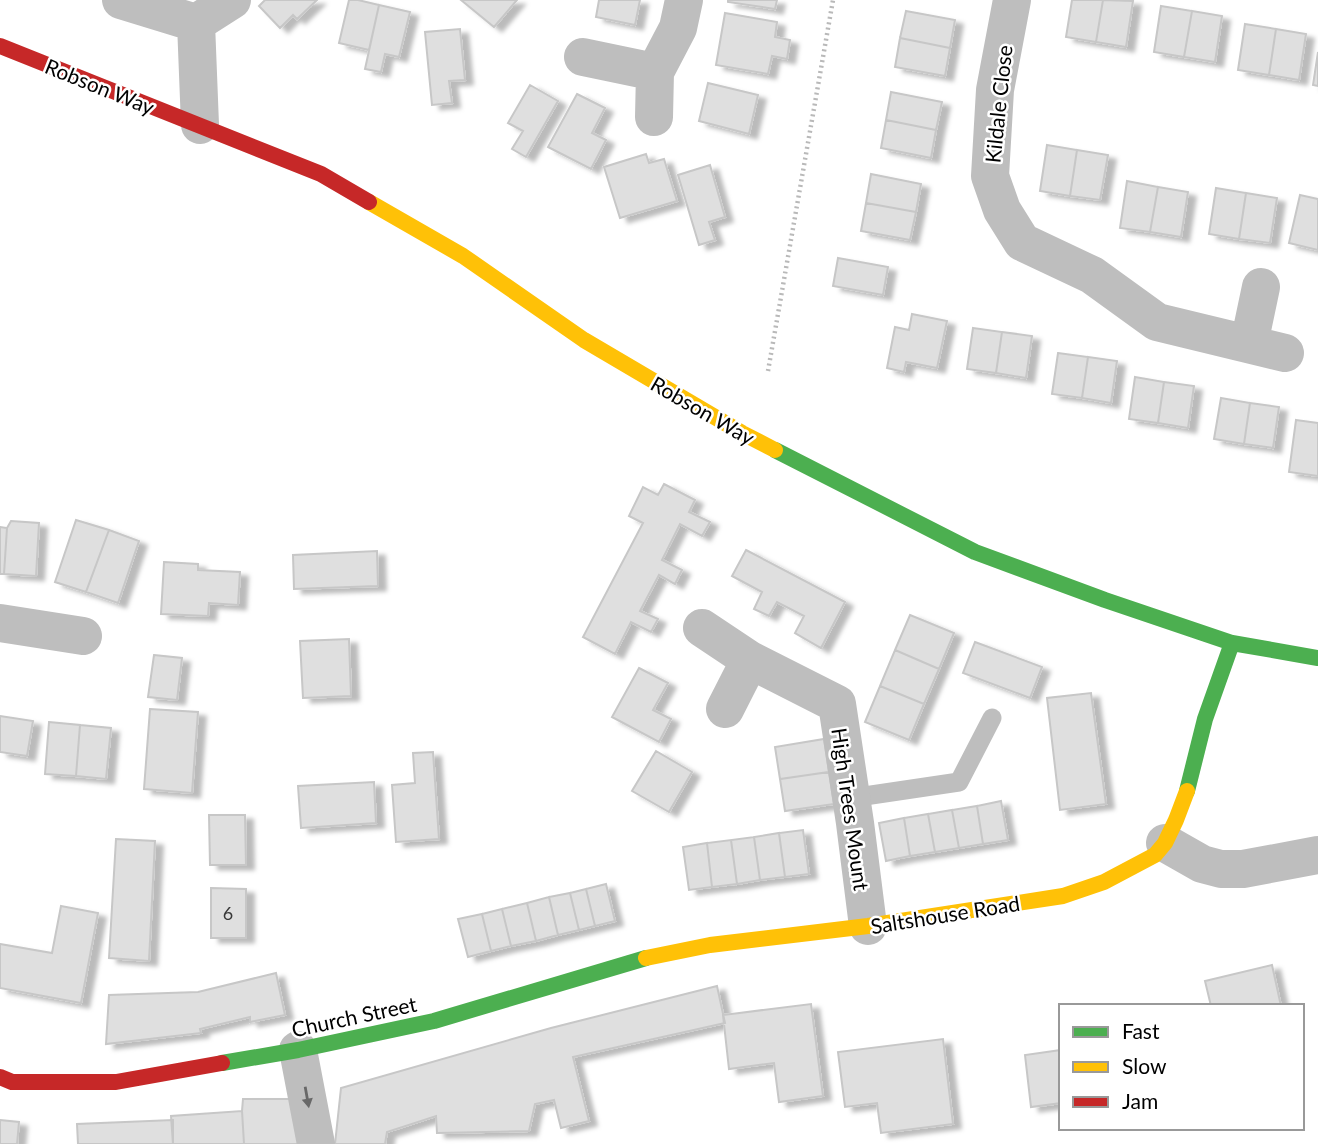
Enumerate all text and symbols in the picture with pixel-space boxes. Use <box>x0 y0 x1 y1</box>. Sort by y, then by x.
street label: Kildale Close <box>979 44 1017 164</box>
street label: Robson Way <box>42 53 158 119</box>
street label: Robson Way <box>647 370 759 450</box>
street label: High Trees Mount <box>827 726 875 892</box>
street label: Saltshouse Road <box>869 890 1021 938</box>
house number: 6 <box>223 902 233 924</box>
street label: Church Street <box>289 990 419 1041</box>
legend <box>1059 1004 1304 1130</box>
text: Fast <box>1122 1018 1160 1043</box>
text: Slow <box>1122 1053 1167 1078</box>
one-way arrow <box>302 1086 313 1108</box>
text: Jam <box>1122 1088 1158 1113</box>

